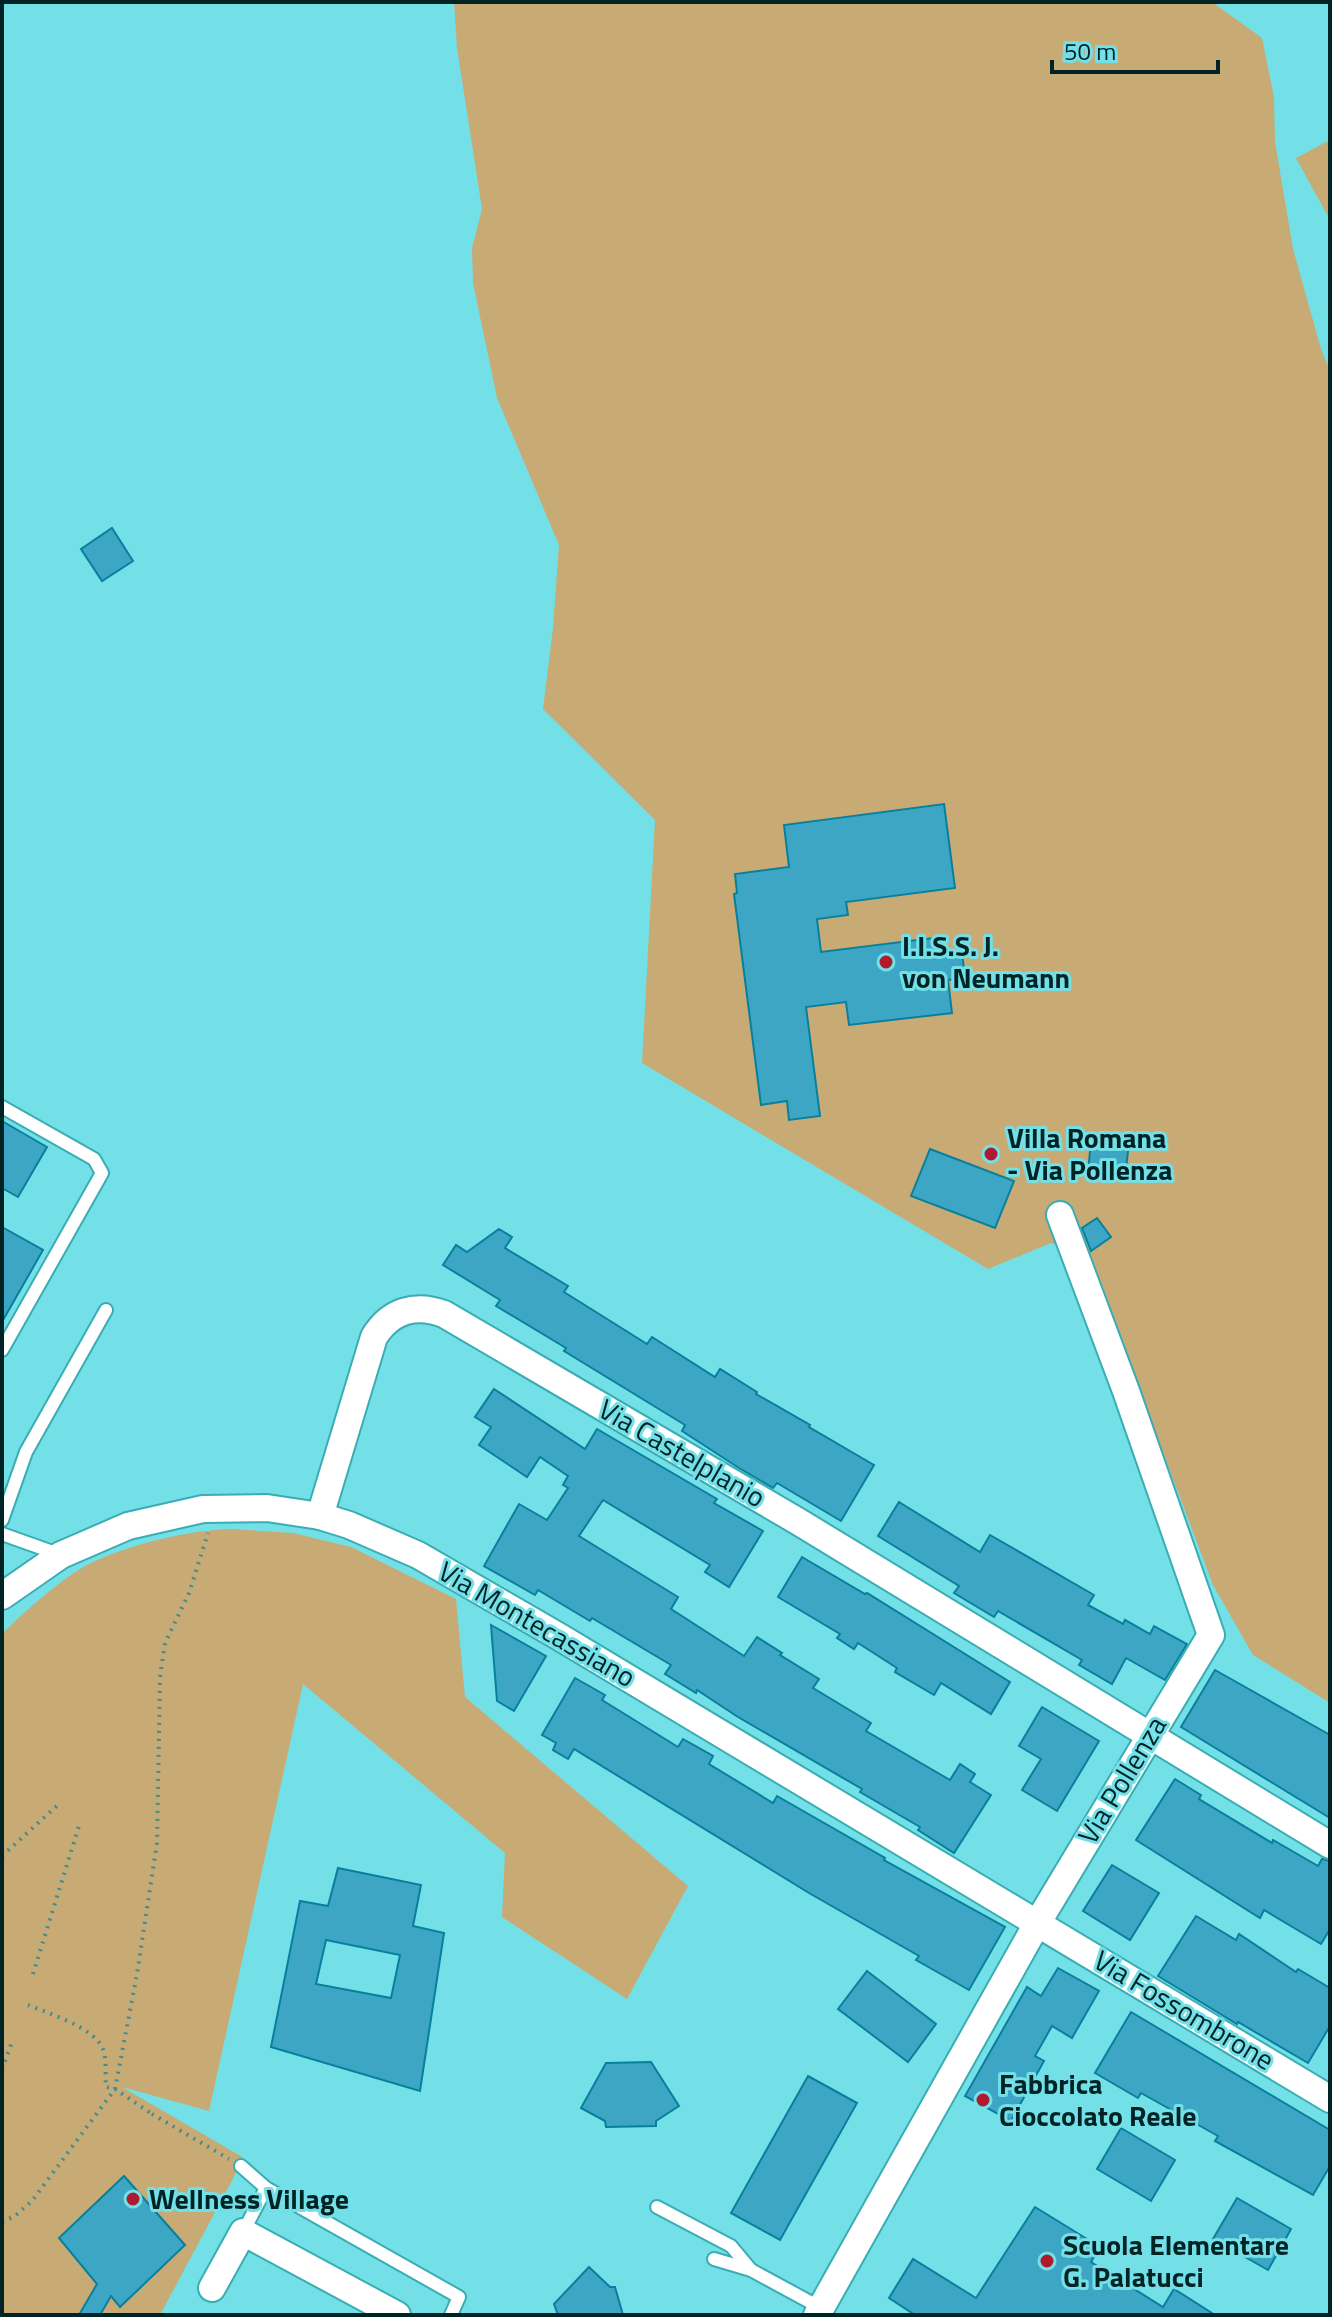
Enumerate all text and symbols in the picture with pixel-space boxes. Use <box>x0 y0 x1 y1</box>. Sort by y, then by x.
scale bar <box>1052 24 1218 74</box>
text: 50 m <box>1064 33 1116 69</box>
place label: I.I.S.S. J. von Neumann <box>902 924 1070 999</box>
marker: I.I.S.S. J. von Neumann <box>877 953 895 971</box>
place label: Villa Romana - Via Pollenza <box>1007 1116 1172 1191</box>
marker: Villa Romana - Via Pollenza <box>982 1145 1000 1163</box>
street label: Via Castelplanio <box>591 1387 774 1518</box>
street label: Via Montecassiano <box>430 1549 644 1698</box>
street label: Via Pollenza <box>1066 1707 1177 1852</box>
street label: Via Fossombrone <box>1086 1939 1283 2081</box>
place label: Fabbrica Cioccolato Reale <box>999 2062 1197 2137</box>
marker: Fabbrica Cioccolato Reale <box>974 2091 992 2109</box>
place label: Wellness Village <box>149 2177 349 2220</box>
marker: Wellness Village <box>124 2190 142 2208</box>
place label: Scuola Elementare G. Palatucci <box>1063 2223 1289 2298</box>
marker: Scuola Elementare G. Palatucci <box>1038 2252 1056 2270</box>

